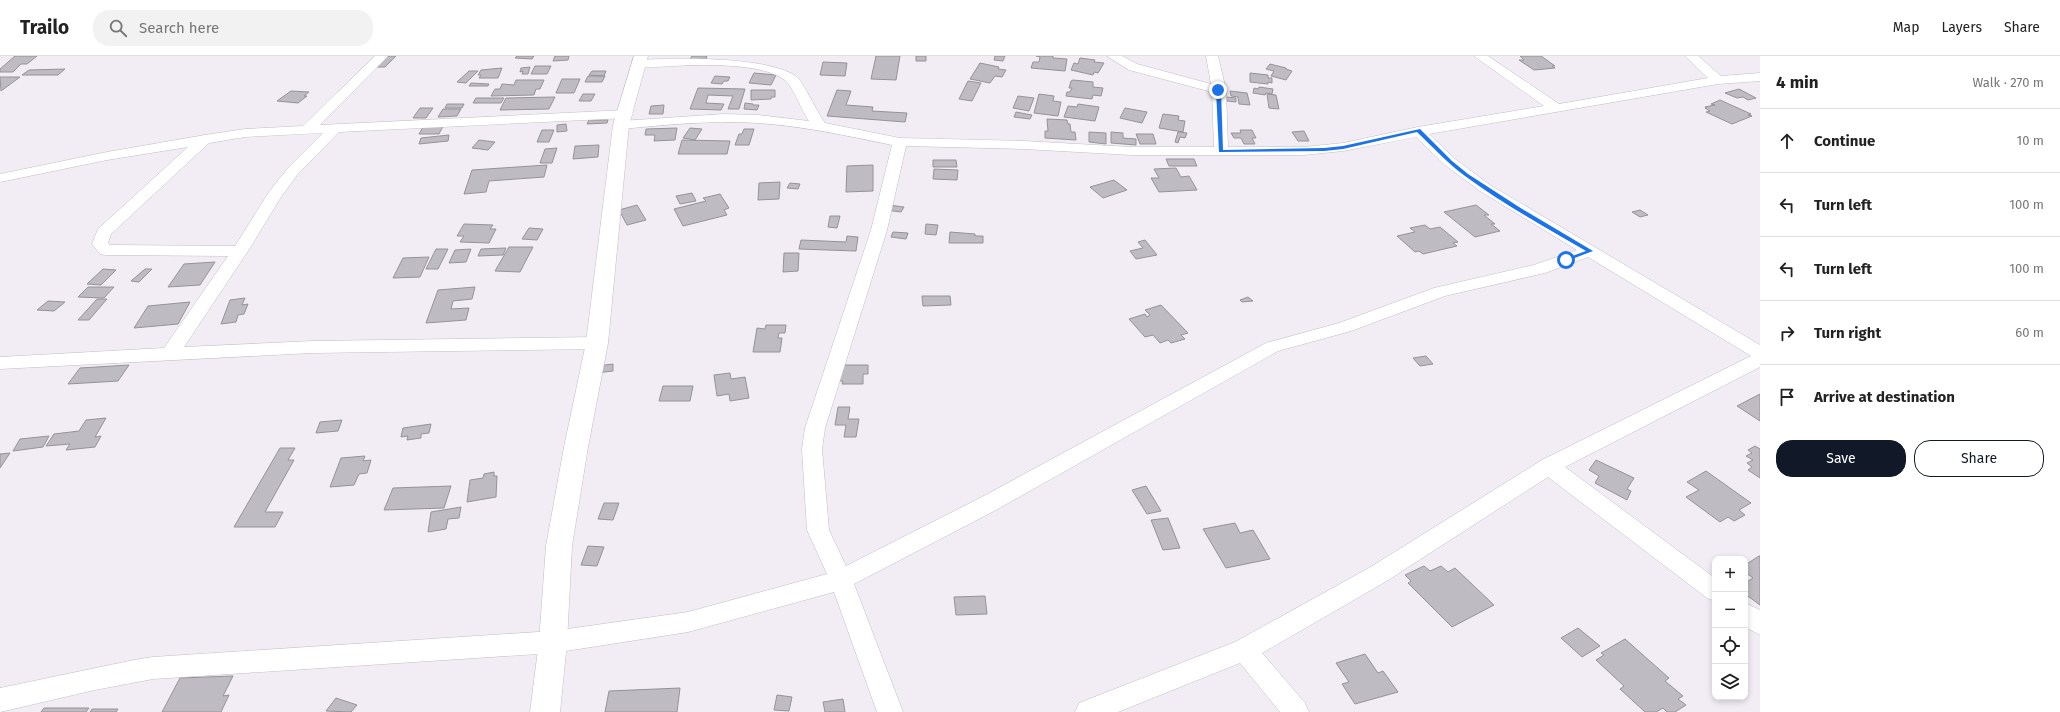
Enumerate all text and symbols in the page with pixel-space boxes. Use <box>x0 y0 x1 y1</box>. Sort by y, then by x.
search box <box>93 10 373 46</box>
text: Trailo <box>20 16 69 39</box>
icon: search <box>107 17 129 39</box>
text: Search here <box>139 19 219 37</box>
text: Map <box>1893 19 1919 36</box>
text: Layers <box>1941 19 1982 36</box>
text: Share <box>2004 19 2040 36</box>
text: 4 min <box>1776 72 1819 93</box>
text: Walk · 270 m <box>1972 75 2044 90</box>
route end <box>1209 81 1227 99</box>
icon: ahead <box>1776 130 1798 152</box>
text: Continue <box>1814 132 1875 150</box>
text: 10 m <box>2017 133 2044 148</box>
icon: left <box>1776 194 1798 216</box>
text: Turn left <box>1814 196 1872 214</box>
text: 100 m <box>2009 197 2044 212</box>
route start <box>1557 251 1575 269</box>
icon: left <box>1776 258 1798 280</box>
text: Turn left <box>1814 260 1872 278</box>
text: 100 m <box>2009 261 2044 276</box>
icon: right <box>1776 322 1798 344</box>
text: Turn right <box>1814 324 1881 342</box>
text: 60 m <box>2015 325 2044 340</box>
icon: arrive <box>1776 386 1798 408</box>
text: Arrive at destination <box>1814 388 1955 406</box>
button: Save <box>1776 440 1906 477</box>
button: Share <box>1914 440 2044 477</box>
map controls <box>1712 556 1748 700</box>
button: + <box>1712 556 1748 592</box>
button: − <box>1712 592 1748 628</box>
button: locate <box>1712 628 1748 664</box>
button: layers <box>1712 664 1748 700</box>

